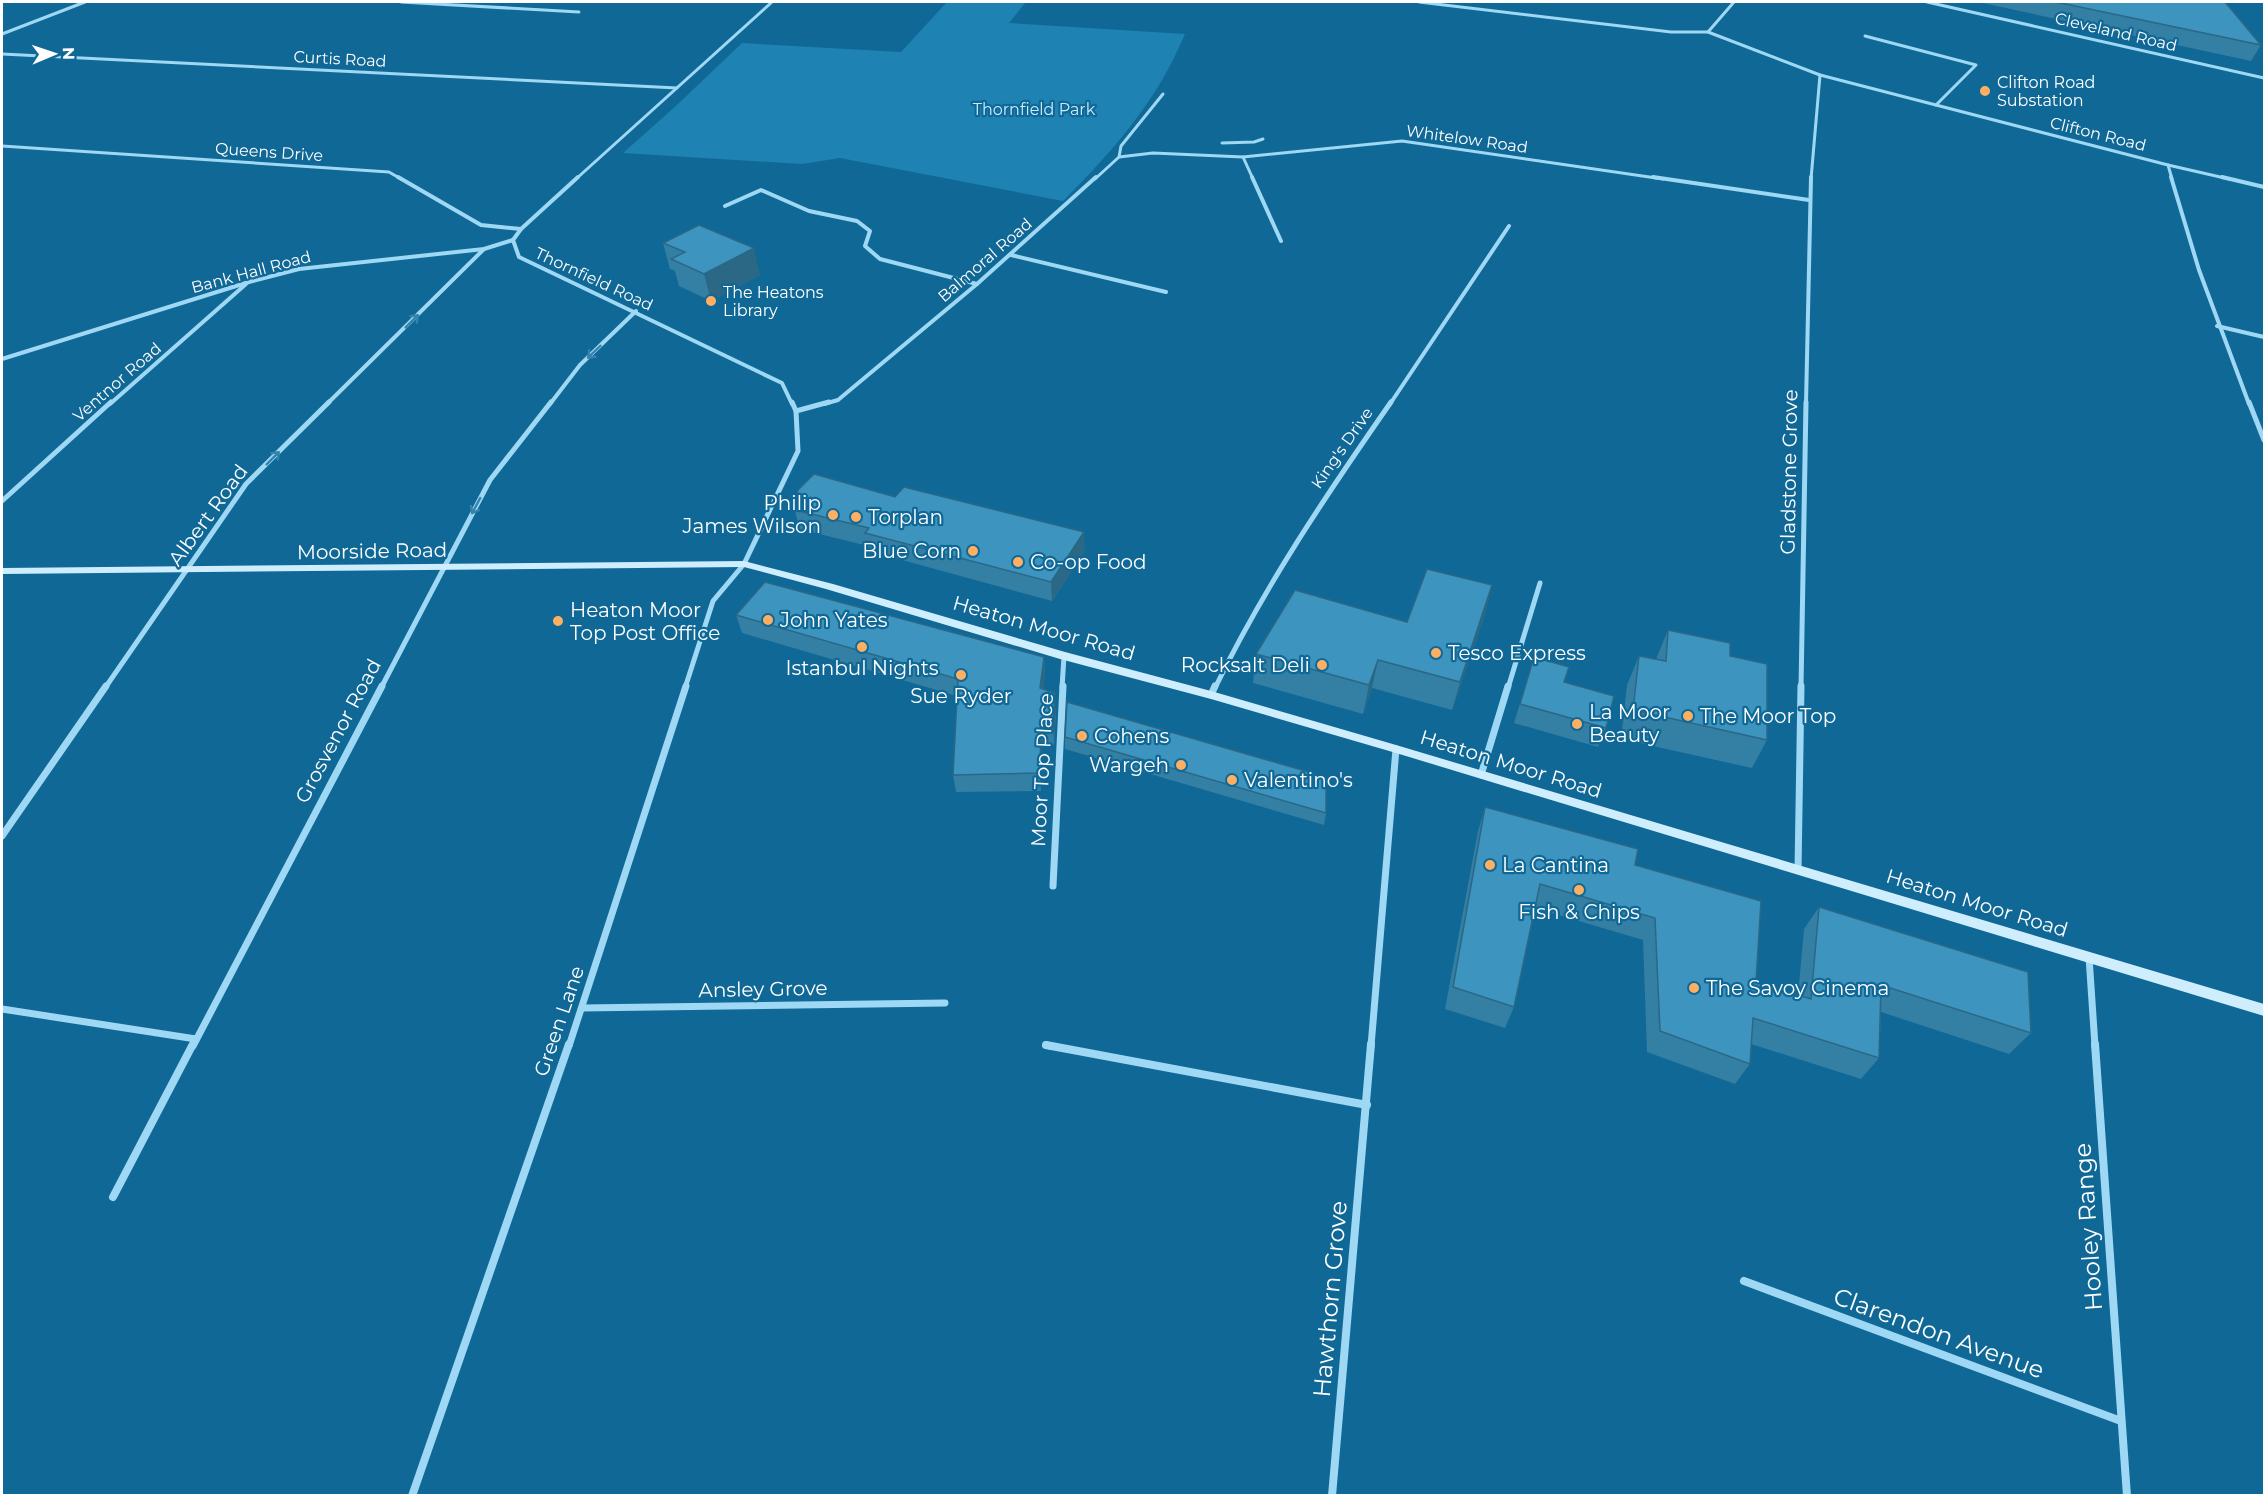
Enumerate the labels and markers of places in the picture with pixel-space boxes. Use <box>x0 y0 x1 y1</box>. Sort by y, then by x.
place label: Clifton Road Substation <box>1997 73 2095 110</box>
marker: Clifton Road Substation <box>1978 84 1992 98</box>
place label: The Heatons Library <box>723 283 824 320</box>
marker: The Heatons Library <box>704 294 718 308</box>
place label: Philip James Wilson <box>681 491 821 538</box>
place label: Torplan <box>868 505 943 529</box>
marker: Philip James Wilson <box>826 508 840 522</box>
marker: Torplan <box>849 510 863 524</box>
place label: Blue Corn <box>862 539 961 563</box>
marker: Blue Corn <box>966 544 980 558</box>
place label: Co-op Food <box>1030 550 1147 574</box>
marker: Co-op Food <box>1011 555 1025 569</box>
place label: Heaton Moor Top Post Office <box>570 598 720 645</box>
place label: John Yates <box>779 608 888 632</box>
marker: John Yates <box>761 613 775 627</box>
marker: Heaton Moor Top Post Office <box>551 614 565 628</box>
marker: Istanbul Nights <box>855 640 869 654</box>
place label: Tesco Express <box>1448 641 1586 665</box>
marker: Tesco Express <box>1429 646 1443 660</box>
place label: Rocksalt Deli <box>1181 653 1310 677</box>
place label: Istanbul Nights <box>785 656 939 680</box>
marker: Rocksalt Deli <box>1315 658 1329 672</box>
marker: Sue Ryder <box>954 668 968 682</box>
place label: Sue Ryder <box>910 684 1012 708</box>
place label: La Moor Beauty <box>1589 700 1670 747</box>
place label: The Moor Top <box>1700 704 1836 728</box>
marker: The Moor Top <box>1681 709 1695 723</box>
marker: La Moor Beauty <box>1570 717 1584 731</box>
place label: Cohens <box>1094 724 1169 748</box>
marker: Cohens <box>1075 729 1089 743</box>
place label: Wargeh <box>1089 753 1169 777</box>
marker: Wargeh <box>1174 758 1188 772</box>
place label: Valentino's <box>1244 768 1353 792</box>
marker: Valentino's <box>1225 773 1239 787</box>
place label: La Cantina <box>1502 853 1609 877</box>
marker: La Cantina <box>1483 858 1497 872</box>
marker: Fish & Chips <box>1572 883 1586 897</box>
place label: Fish & Chips <box>1518 900 1640 924</box>
place label: The Savoy Cinema <box>1706 976 1889 1000</box>
marker: The Savoy Cinema <box>1687 981 1701 995</box>

